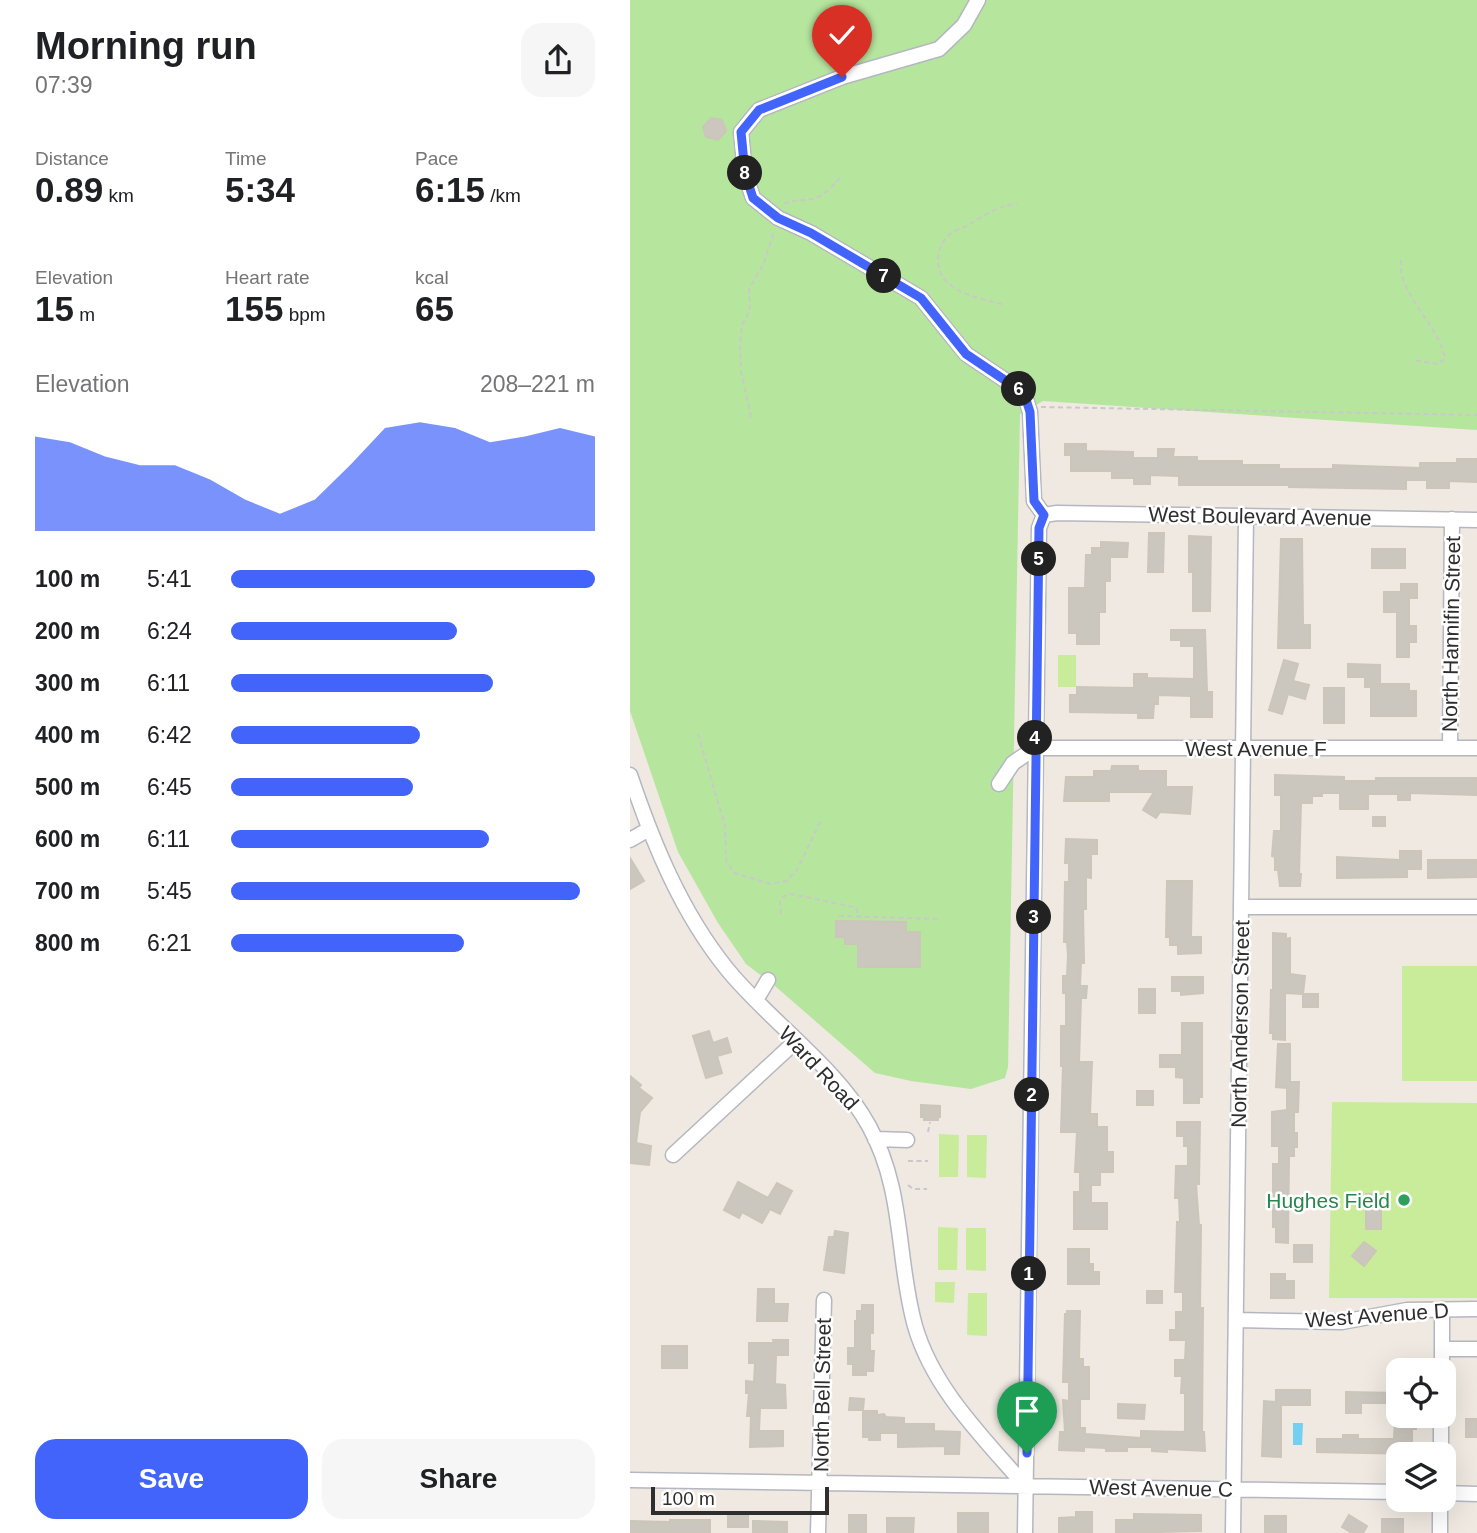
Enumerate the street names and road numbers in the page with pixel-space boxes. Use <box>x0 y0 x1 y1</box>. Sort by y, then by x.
street label: West Boulevard Avenue <box>1148 503 1372 529</box>
street label: North Hannifin Street <box>1438 536 1464 732</box>
street label: West Avenue F <box>1185 737 1327 760</box>
street label: North Anderson Street <box>1227 920 1253 1128</box>
street label: Ward Road <box>775 1022 863 1114</box>
street label: West Avenue D <box>1304 1299 1450 1331</box>
street label: North Bell Street <box>809 1318 835 1472</box>
street label: West Avenue C <box>1089 1475 1233 1501</box>

